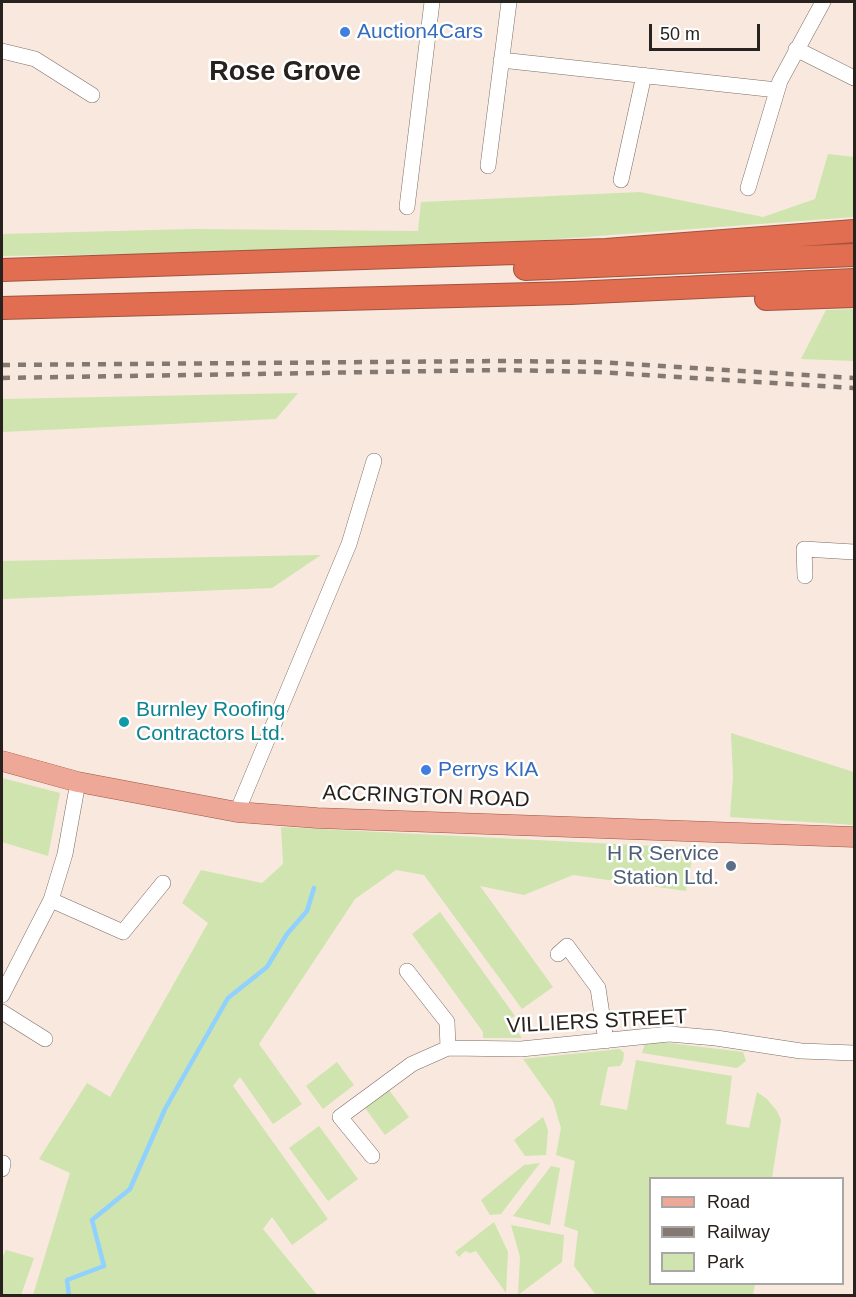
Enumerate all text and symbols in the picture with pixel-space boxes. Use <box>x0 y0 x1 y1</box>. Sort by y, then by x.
scale bar <box>652 12 763 50</box>
place label: Auction4Cars <box>357 19 483 45</box>
text: 50 m <box>660 24 700 44</box>
marker: Auction4Cars <box>338 25 352 39</box>
district label: Rose Grove <box>209 57 361 89</box>
place label: Burnley Roofing Contractors Ltd. <box>136 697 285 747</box>
marker: Burnley Roofing Contractors Ltd. <box>117 715 131 729</box>
place label: Perrys KIA <box>438 757 538 783</box>
marker: Perrys KIA <box>419 763 433 777</box>
street label: ACCRINGTON ROAD <box>322 781 530 813</box>
place label: H R Service Station Ltd. <box>607 841 719 891</box>
marker: H R Service Station Ltd. <box>724 859 738 873</box>
street label: VILLIERS STREET <box>506 1005 688 1039</box>
legend <box>649 1177 844 1285</box>
text: Road <box>707 1192 750 1212</box>
text: Railway <box>707 1222 770 1242</box>
text: Park <box>707 1252 744 1272</box>

